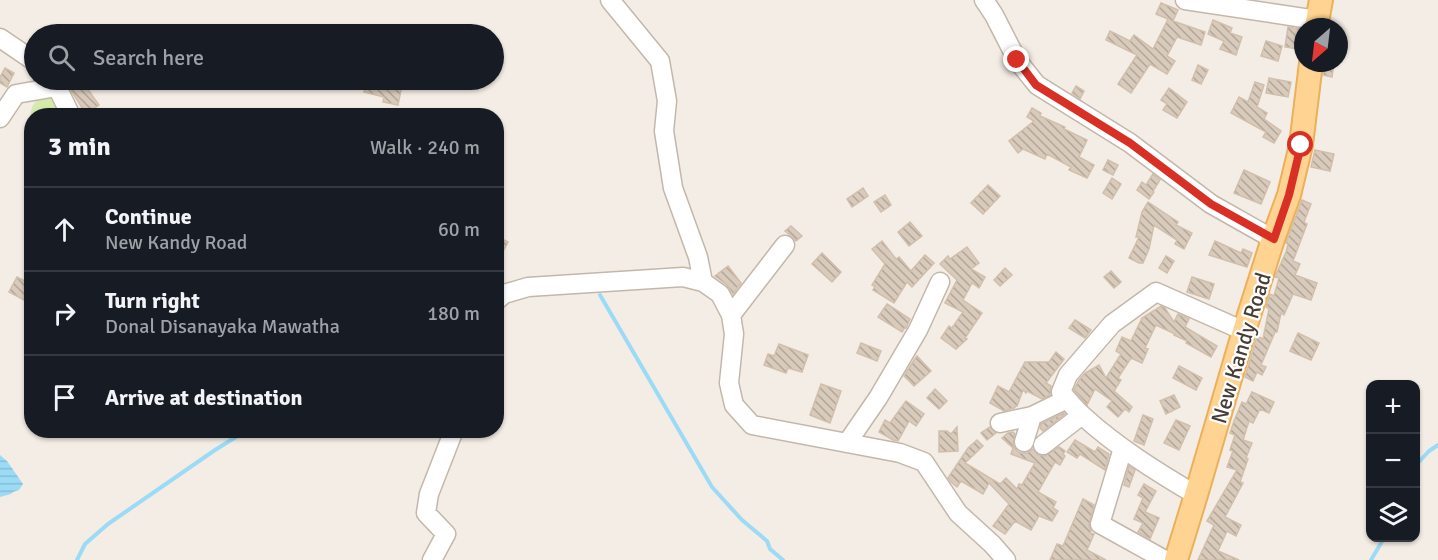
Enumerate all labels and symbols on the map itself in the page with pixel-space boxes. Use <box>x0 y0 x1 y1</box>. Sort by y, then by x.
north arrow <box>1294 18 1348 72</box>
route end <box>1003 46 1029 72</box>
route start <box>1287 131 1313 157</box>
street label: New Kandy Road <box>1205 269 1277 427</box>

